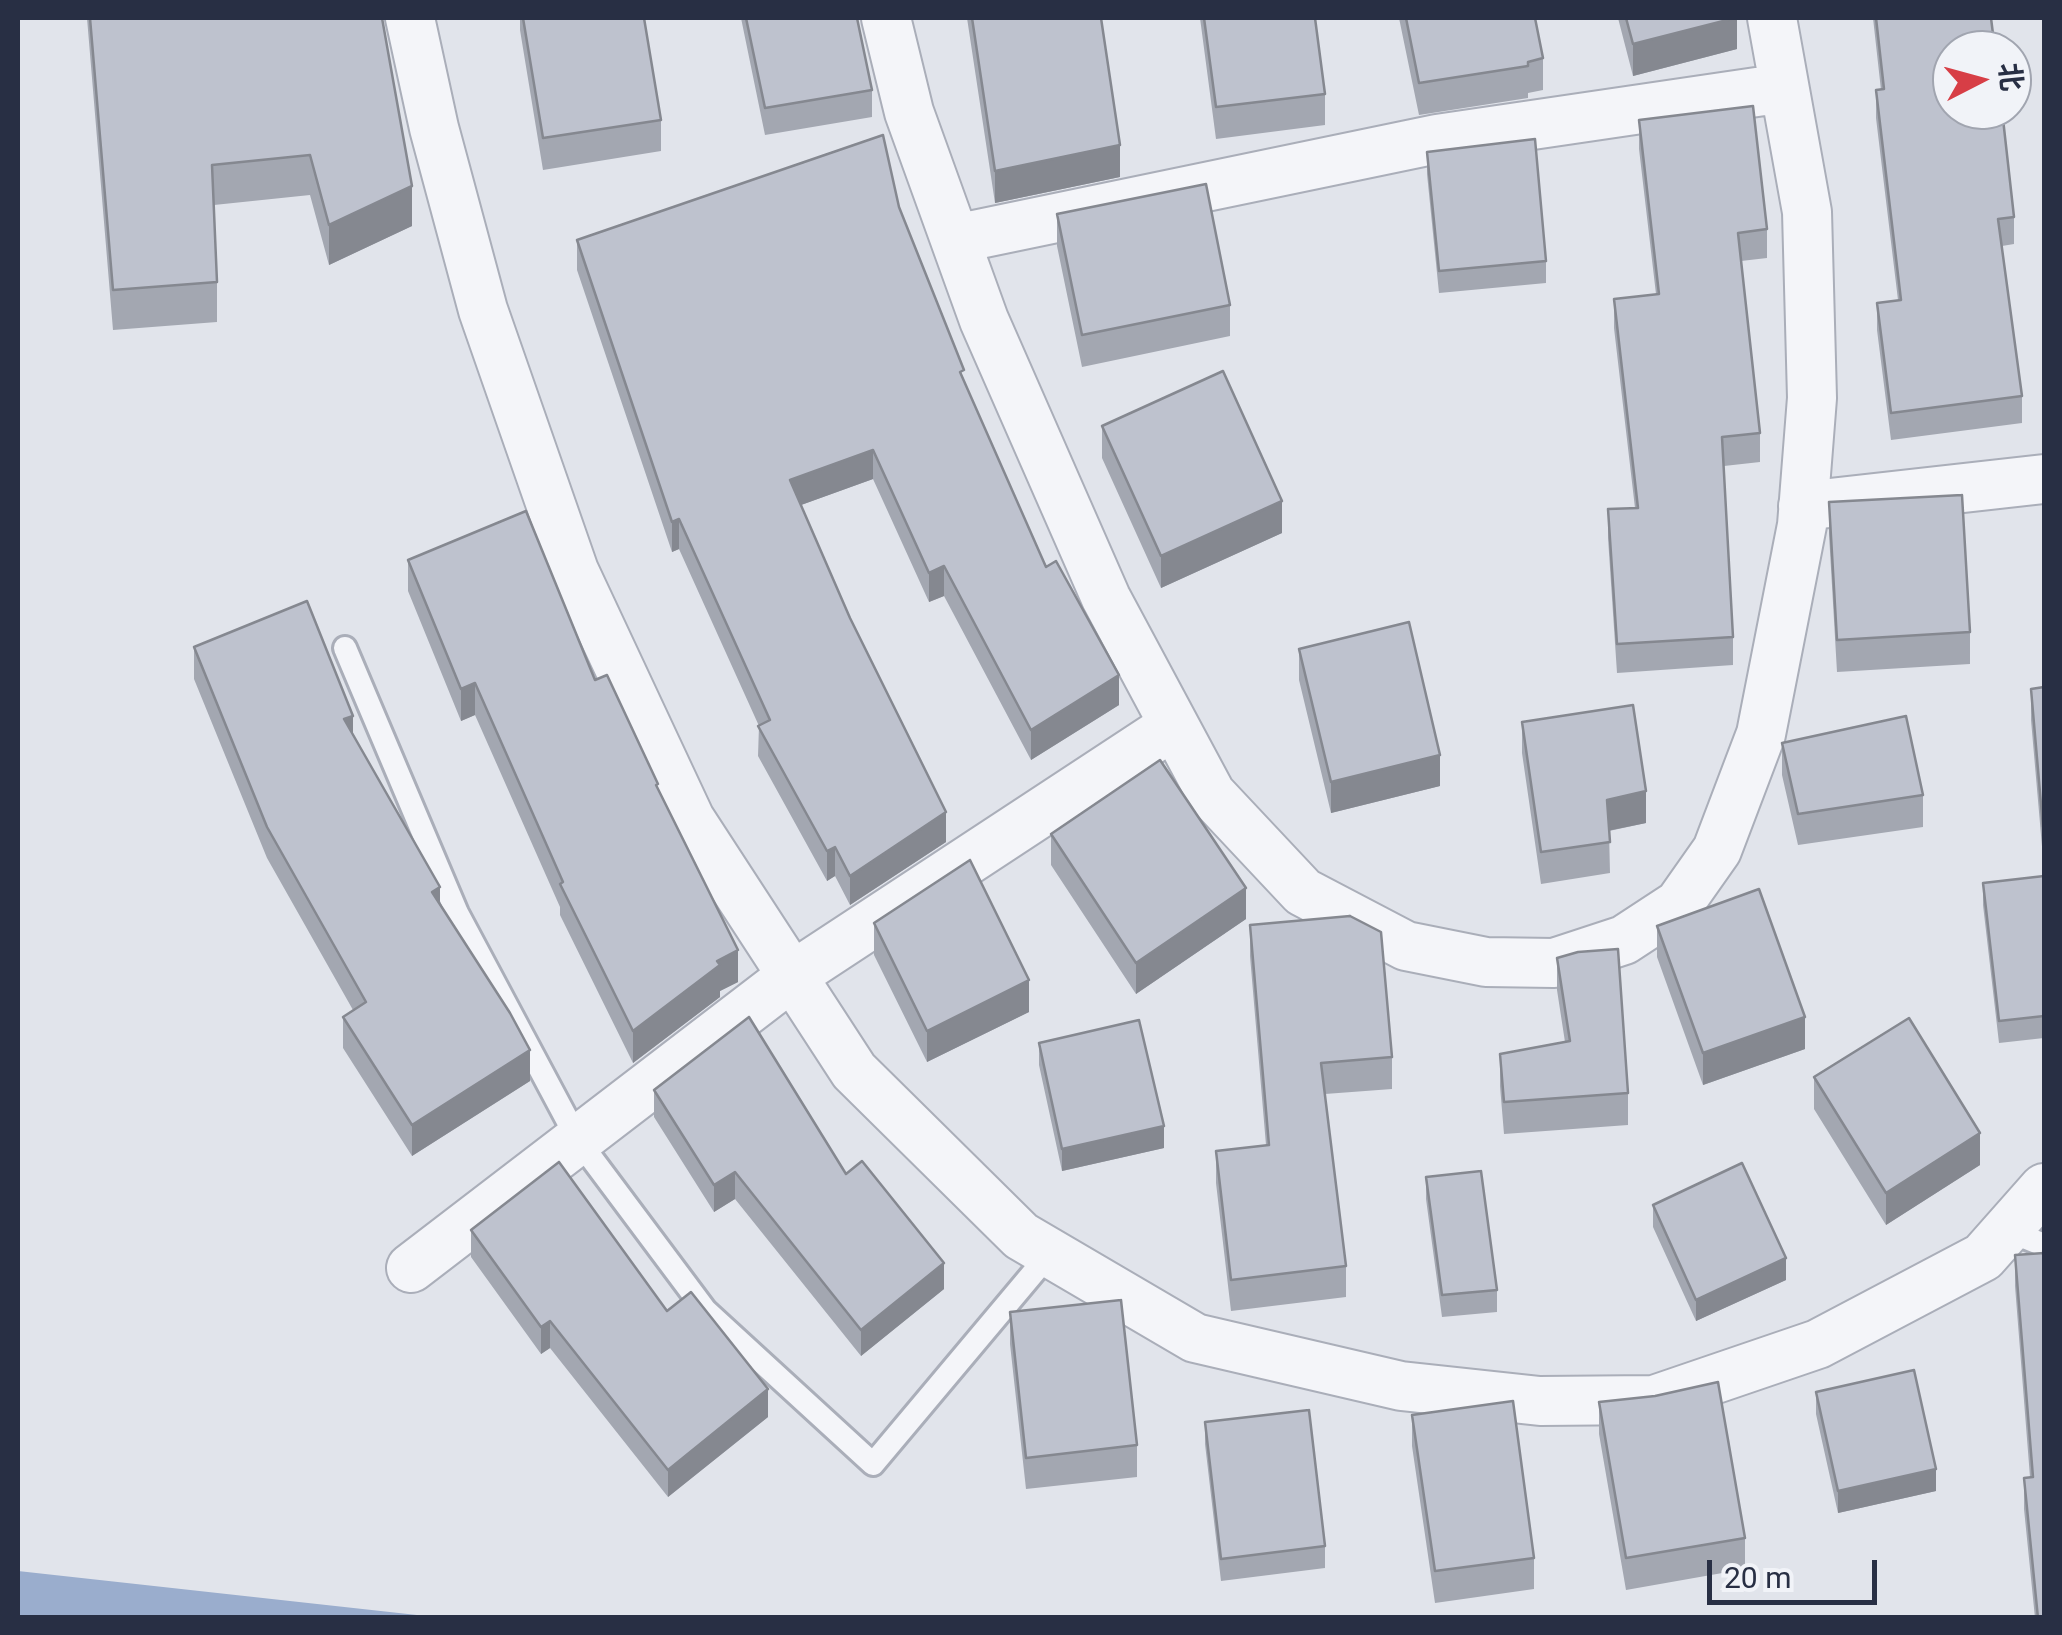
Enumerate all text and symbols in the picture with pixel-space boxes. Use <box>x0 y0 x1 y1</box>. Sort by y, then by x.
north arrow <box>1932 30 2032 130</box>
text: 北 <box>1992 61 2028 93</box>
scale bar <box>1712 1540 1882 1602</box>
text: 20 m <box>1724 1560 1791 1595</box>

